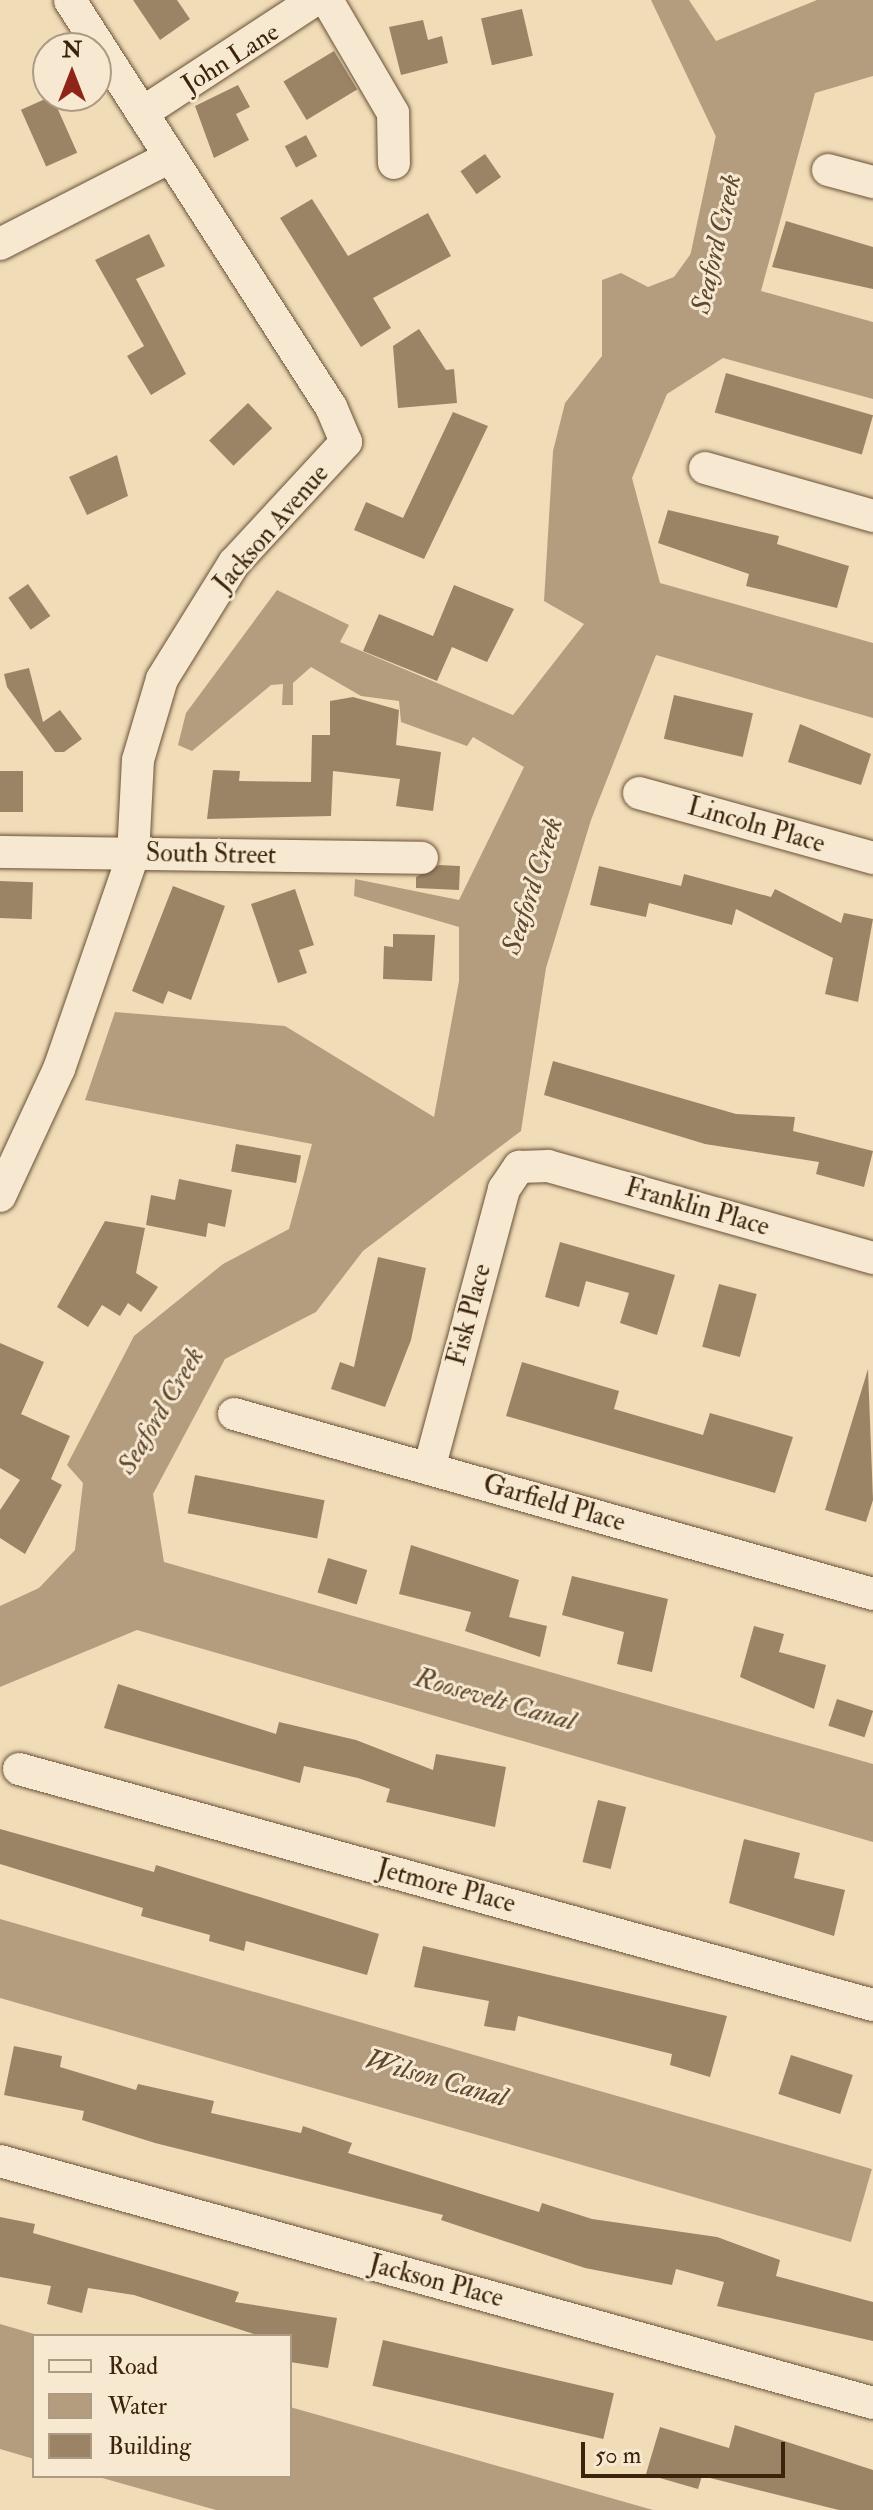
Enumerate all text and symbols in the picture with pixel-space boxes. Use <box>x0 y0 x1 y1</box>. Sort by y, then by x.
street label: John Lane <box>177 17 285 101</box>
north arrow <box>32 32 112 112</box>
text: N <box>62 36 82 64</box>
water label: Seaford Creek <box>685 171 749 317</box>
street label: Jackson Avenue <box>208 459 336 599</box>
street label: Lincoln Place <box>684 792 828 860</box>
water label: Seaford Creek <box>495 813 571 959</box>
street label: South Street <box>145 838 277 872</box>
street label: Franklin Place <box>621 1173 773 1243</box>
street label: Fisk Place <box>442 1261 498 1369</box>
water label: Seaford Creek <box>110 1341 212 1481</box>
street label: Garfield Place <box>479 1469 629 1539</box>
water label: Roosevelt Canal <box>411 1661 579 1739</box>
street label: Jetmore Place <box>373 1854 519 1920</box>
water label: Wilson Canal <box>361 2043 511 2115</box>
street label: Jackson Place <box>366 2249 506 2315</box>
legend <box>32 2334 292 2478</box>
text: Road <box>108 2351 158 2382</box>
text: Water <box>108 2391 167 2422</box>
scale bar <box>585 2426 789 2476</box>
text: Building <box>108 2431 191 2462</box>
text: 50 m <box>595 2440 641 2471</box>

